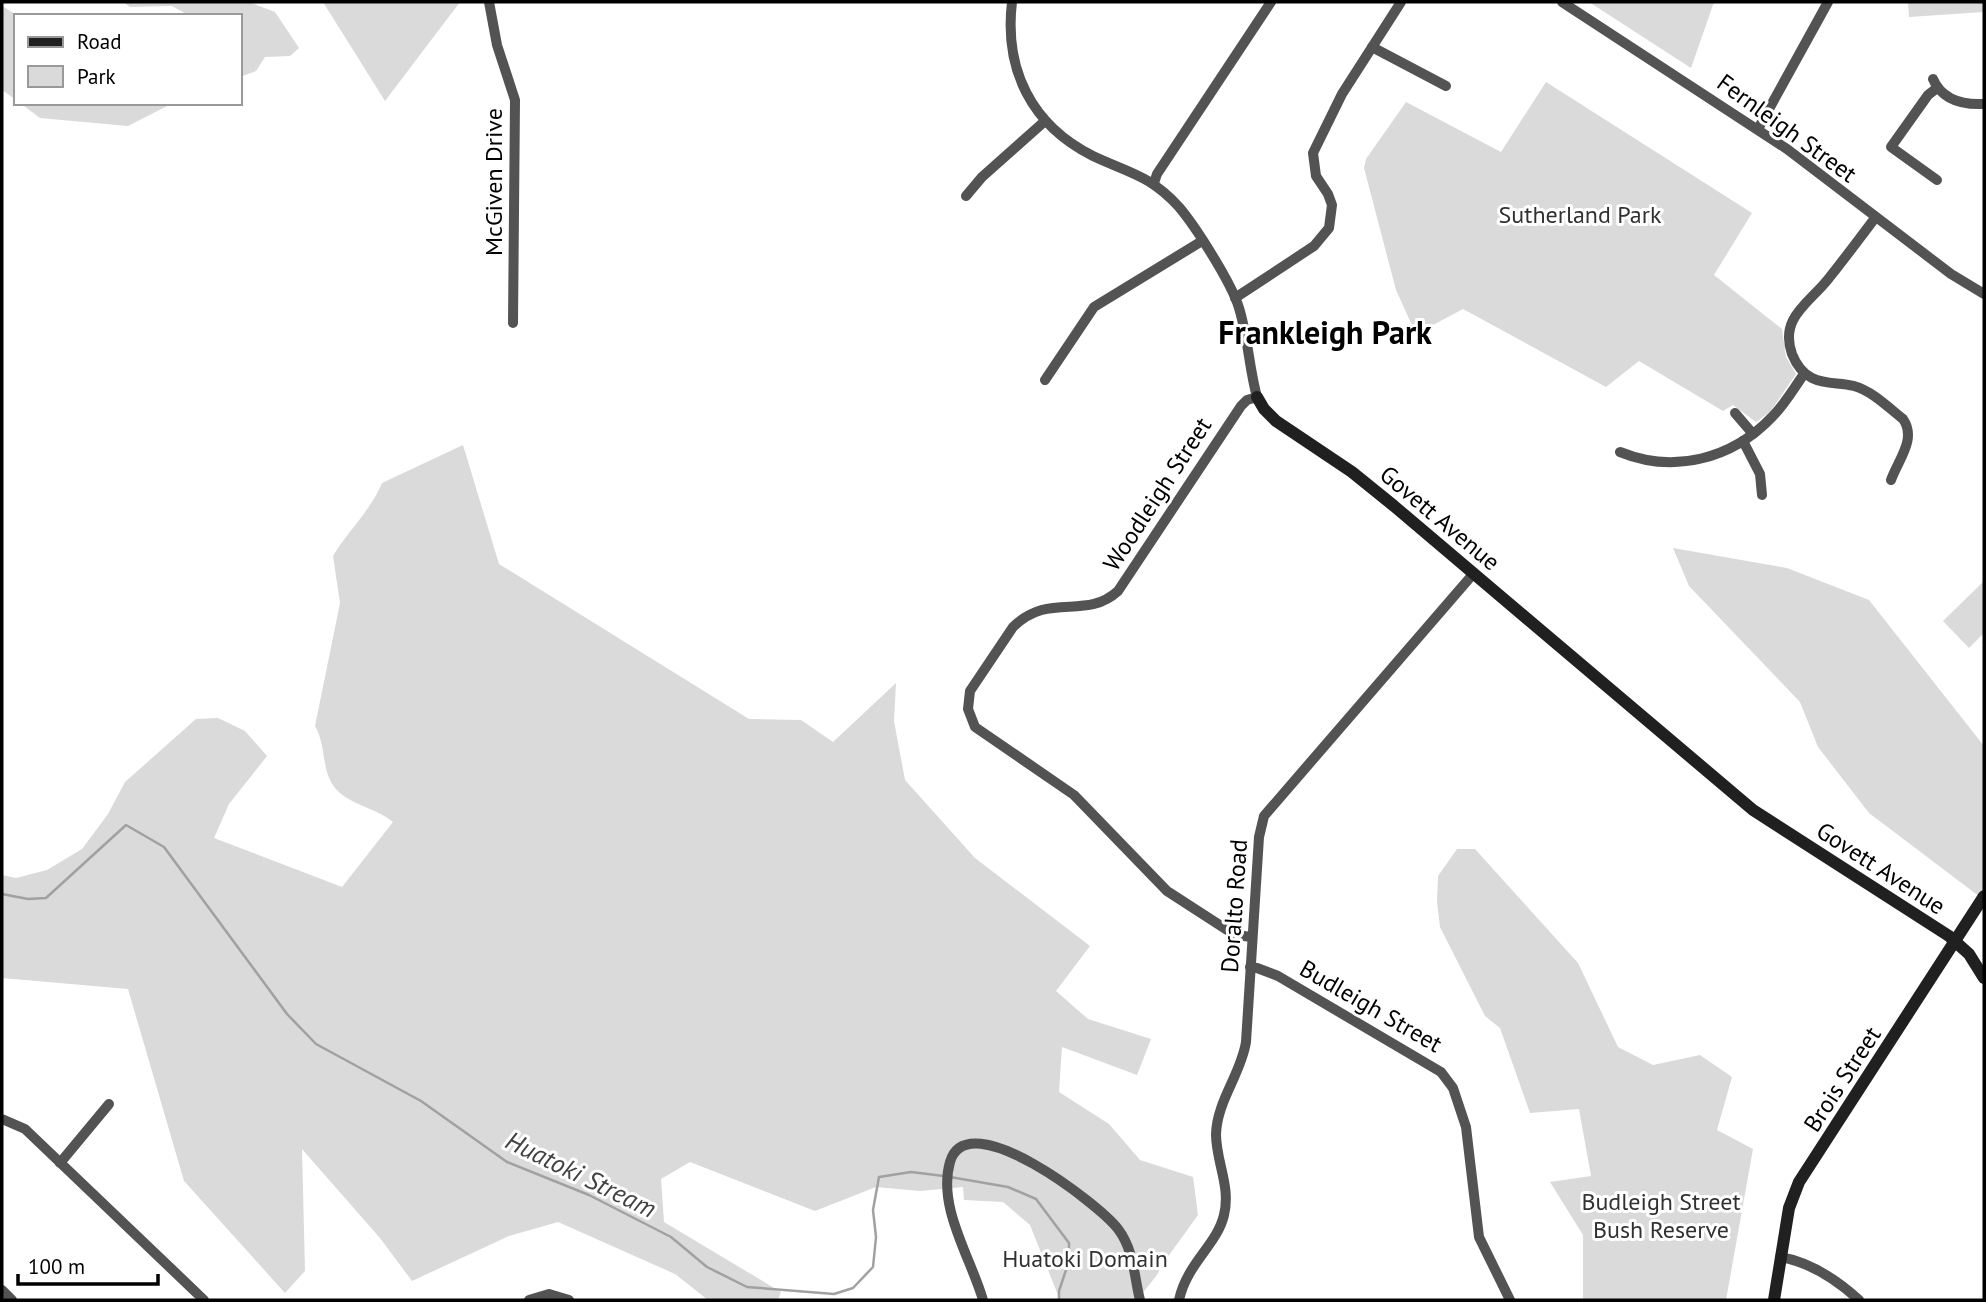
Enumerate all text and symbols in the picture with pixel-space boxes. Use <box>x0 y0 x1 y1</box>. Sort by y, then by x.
legend <box>14 14 242 105</box>
text: Road <box>77 28 121 55</box>
text: Park <box>77 63 116 90</box>
street label: Fernleigh Street <box>1711 67 1863 189</box>
street label: McGiven Drive <box>478 108 509 256</box>
park label: Sutherland Park <box>1499 199 1662 230</box>
district label: Frankleigh Park <box>1218 311 1432 353</box>
street label: Woodleigh Street <box>1096 411 1218 577</box>
street label: Govett Avenue <box>1373 459 1507 577</box>
street label: Govett Avenue <box>1811 815 1951 921</box>
street label: Doralto Road <box>1214 838 1254 974</box>
street label: Budleigh Street <box>1294 953 1448 1059</box>
street label: Brois Street <box>1797 1021 1887 1137</box>
water label: Huatoki Stream <box>500 1123 662 1225</box>
park label: Budleigh Street Bush Reserve <box>1581 1186 1741 1245</box>
scale bar <box>18 1242 158 1286</box>
park label: Huatoki Domain <box>1002 1243 1168 1274</box>
text: 100 m <box>28 1253 85 1280</box>

